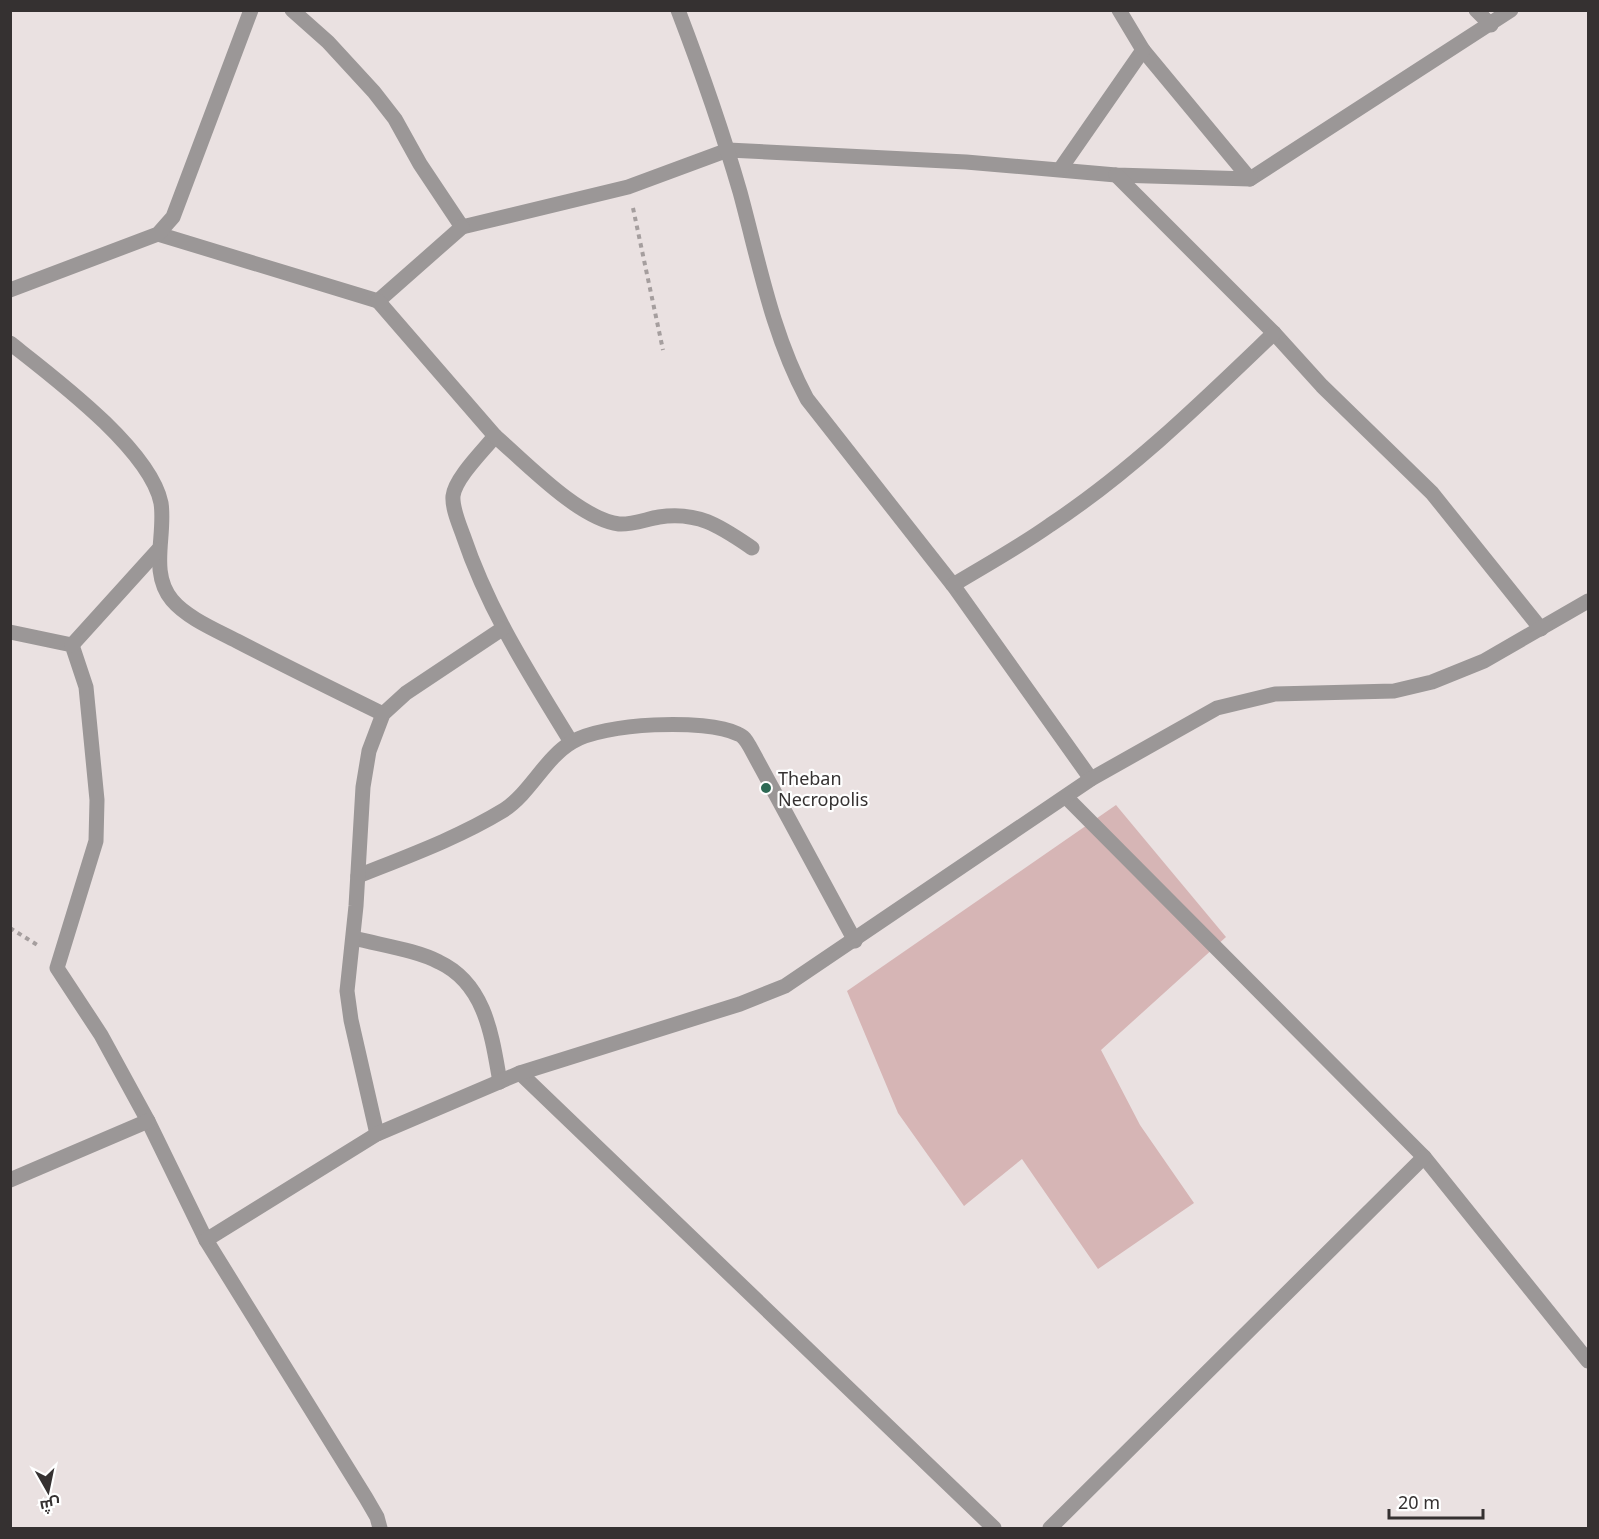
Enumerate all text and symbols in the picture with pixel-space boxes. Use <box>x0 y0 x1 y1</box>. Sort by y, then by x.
place label: Theban Necropolis <box>778 766 868 811</box>
marker: Theban Necropolis <box>759 781 773 795</box>
north arrow <box>18 1461 78 1521</box>
scale bar <box>1389 1482 1484 1520</box>
text: 20 m <box>1398 1490 1440 1514</box>
text: ش <box>38 1493 62 1518</box>

